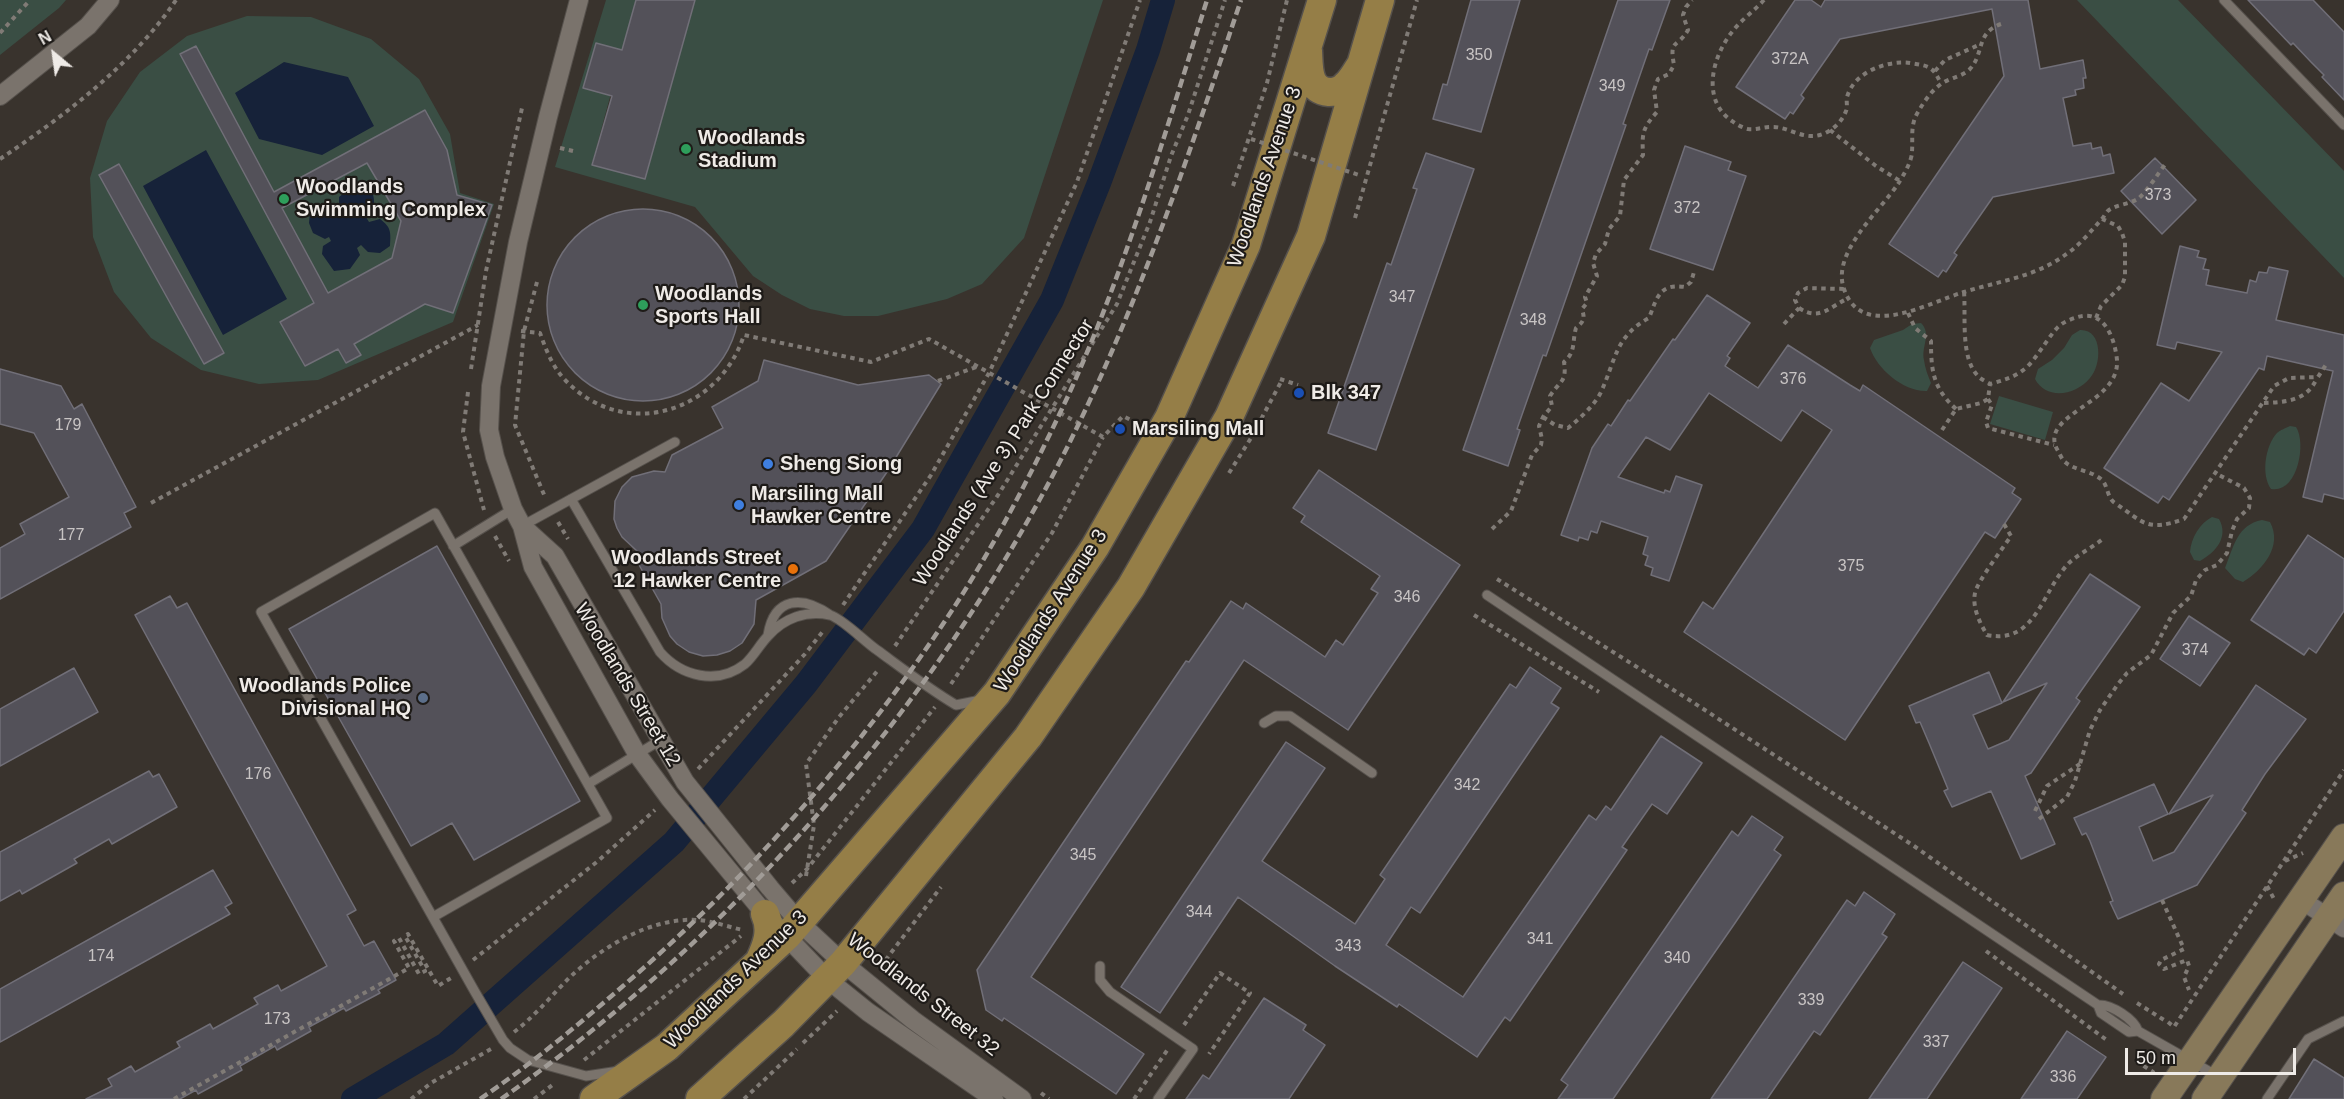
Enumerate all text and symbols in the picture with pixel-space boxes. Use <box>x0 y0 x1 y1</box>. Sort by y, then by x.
north arrow <box>24 24 84 84</box>
text: N <box>36 28 54 48</box>
house number: 350 <box>1466 46 1492 66</box>
house number: 372A <box>1771 50 1809 70</box>
house number: 349 <box>1599 77 1625 97</box>
street label: Woodlands Avenue 3 <box>1223 84 1307 270</box>
place label: Woodlands Stadium <box>698 126 805 173</box>
marker: Woodlands Stadium <box>679 142 693 156</box>
place label: Woodlands Swimming Complex <box>296 175 486 222</box>
house number: 373 <box>2145 186 2171 206</box>
marker: Woodlands Swimming Complex <box>277 192 291 206</box>
house number: 372 <box>1674 199 1700 219</box>
place label: Woodlands Sports Hall <box>655 282 762 329</box>
house number: 347 <box>1389 288 1415 308</box>
marker: Woodlands Sports Hall <box>636 298 650 312</box>
house number: 348 <box>1520 311 1546 331</box>
street label: Woodlands (Ave 3) Park Connector <box>908 315 1100 591</box>
house number: 376 <box>1780 370 1806 390</box>
place label: Blk 347 <box>1311 381 1381 405</box>
marker: Blk 347 <box>1292 386 1306 400</box>
house number: 179 <box>55 416 81 436</box>
place label: Marsiling Mall <box>1132 417 1264 441</box>
marker: Marsiling Mall <box>1113 422 1127 436</box>
place label: Sheng Siong <box>780 452 902 476</box>
marker: Sheng Siong <box>761 457 775 471</box>
place label: Marsiling Mall Hawker Centre <box>751 482 891 529</box>
marker: Marsiling Mall Hawker Centre <box>732 498 746 512</box>
street label: Woodlands Avenue 3 <box>989 525 1113 697</box>
house number: 177 <box>58 526 84 546</box>
place label: Woodlands Street 12 Hawker Centre <box>611 546 781 593</box>
house number: 375 <box>1838 557 1864 577</box>
marker: Woodlands Street 12 Hawker Centre <box>786 562 800 576</box>
house number: 346 <box>1394 588 1420 608</box>
street label: Woodlands Street 12 <box>569 599 685 771</box>
house number: 374 <box>2182 641 2208 661</box>
place label: Woodlands Police Divisional HQ <box>239 674 411 721</box>
marker: Woodlands Police Divisional HQ <box>416 691 430 705</box>
house number: 176 <box>245 765 271 785</box>
house number: 342 <box>1454 776 1480 796</box>
house number: 345 <box>1070 846 1096 866</box>
house number: 344 <box>1186 903 1212 923</box>
street label: Woodlands Avenue 3 <box>660 906 812 1054</box>
street label: Woodlands Street 32 <box>842 928 1004 1062</box>
house number: 341 <box>1527 930 1553 950</box>
house number: 343 <box>1335 937 1361 957</box>
house number: 174 <box>88 947 114 967</box>
house number: 340 <box>1664 949 1690 969</box>
house number: 339 <box>1798 991 1824 1011</box>
house number: 173 <box>264 1010 290 1030</box>
house number: 337 <box>1923 1033 1949 1053</box>
scale bar <box>2128 1036 2299 1074</box>
text: 50 m <box>2136 1048 2176 1068</box>
house number: 336 <box>2050 1068 2076 1088</box>

